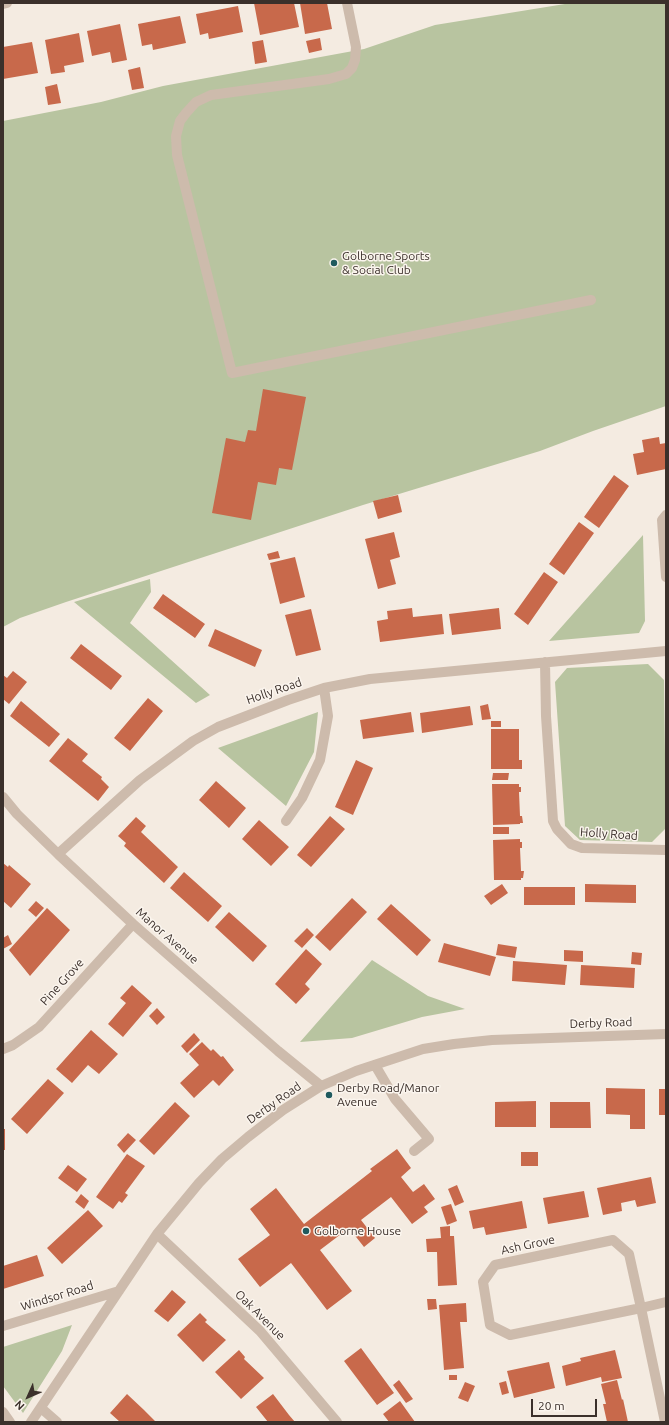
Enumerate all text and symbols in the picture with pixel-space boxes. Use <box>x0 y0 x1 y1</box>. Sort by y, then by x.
place label: Golborne Sports & Social Club <box>342 249 430 277</box>
marker: Golborne Sports & Social Club <box>329 258 339 268</box>
street label: Holly Road <box>244 675 304 707</box>
street label: Holly Road <box>580 825 638 843</box>
street label: Manor Avenue <box>133 905 201 967</box>
street label: Pine Grove <box>37 956 87 1008</box>
street label: Derby Road <box>569 1015 633 1031</box>
street label: Derby Road <box>244 1079 304 1127</box>
place label: Derby Road/Manor Avenue <box>337 1081 439 1109</box>
marker: Derby Road/Manor Avenue <box>324 1090 334 1100</box>
place label: Golborne House <box>314 1224 401 1238</box>
marker: Golborne House <box>301 1226 311 1236</box>
street label: Ash Grove <box>500 1232 556 1258</box>
street label: Windsor Road <box>19 1278 95 1314</box>
street label: Oak Avenue <box>232 1287 288 1343</box>
north arrow <box>8 1377 48 1417</box>
scale bar <box>533 1391 599 1417</box>
text: N <box>12 1398 27 1413</box>
text: 20 m <box>538 1399 565 1412</box>

